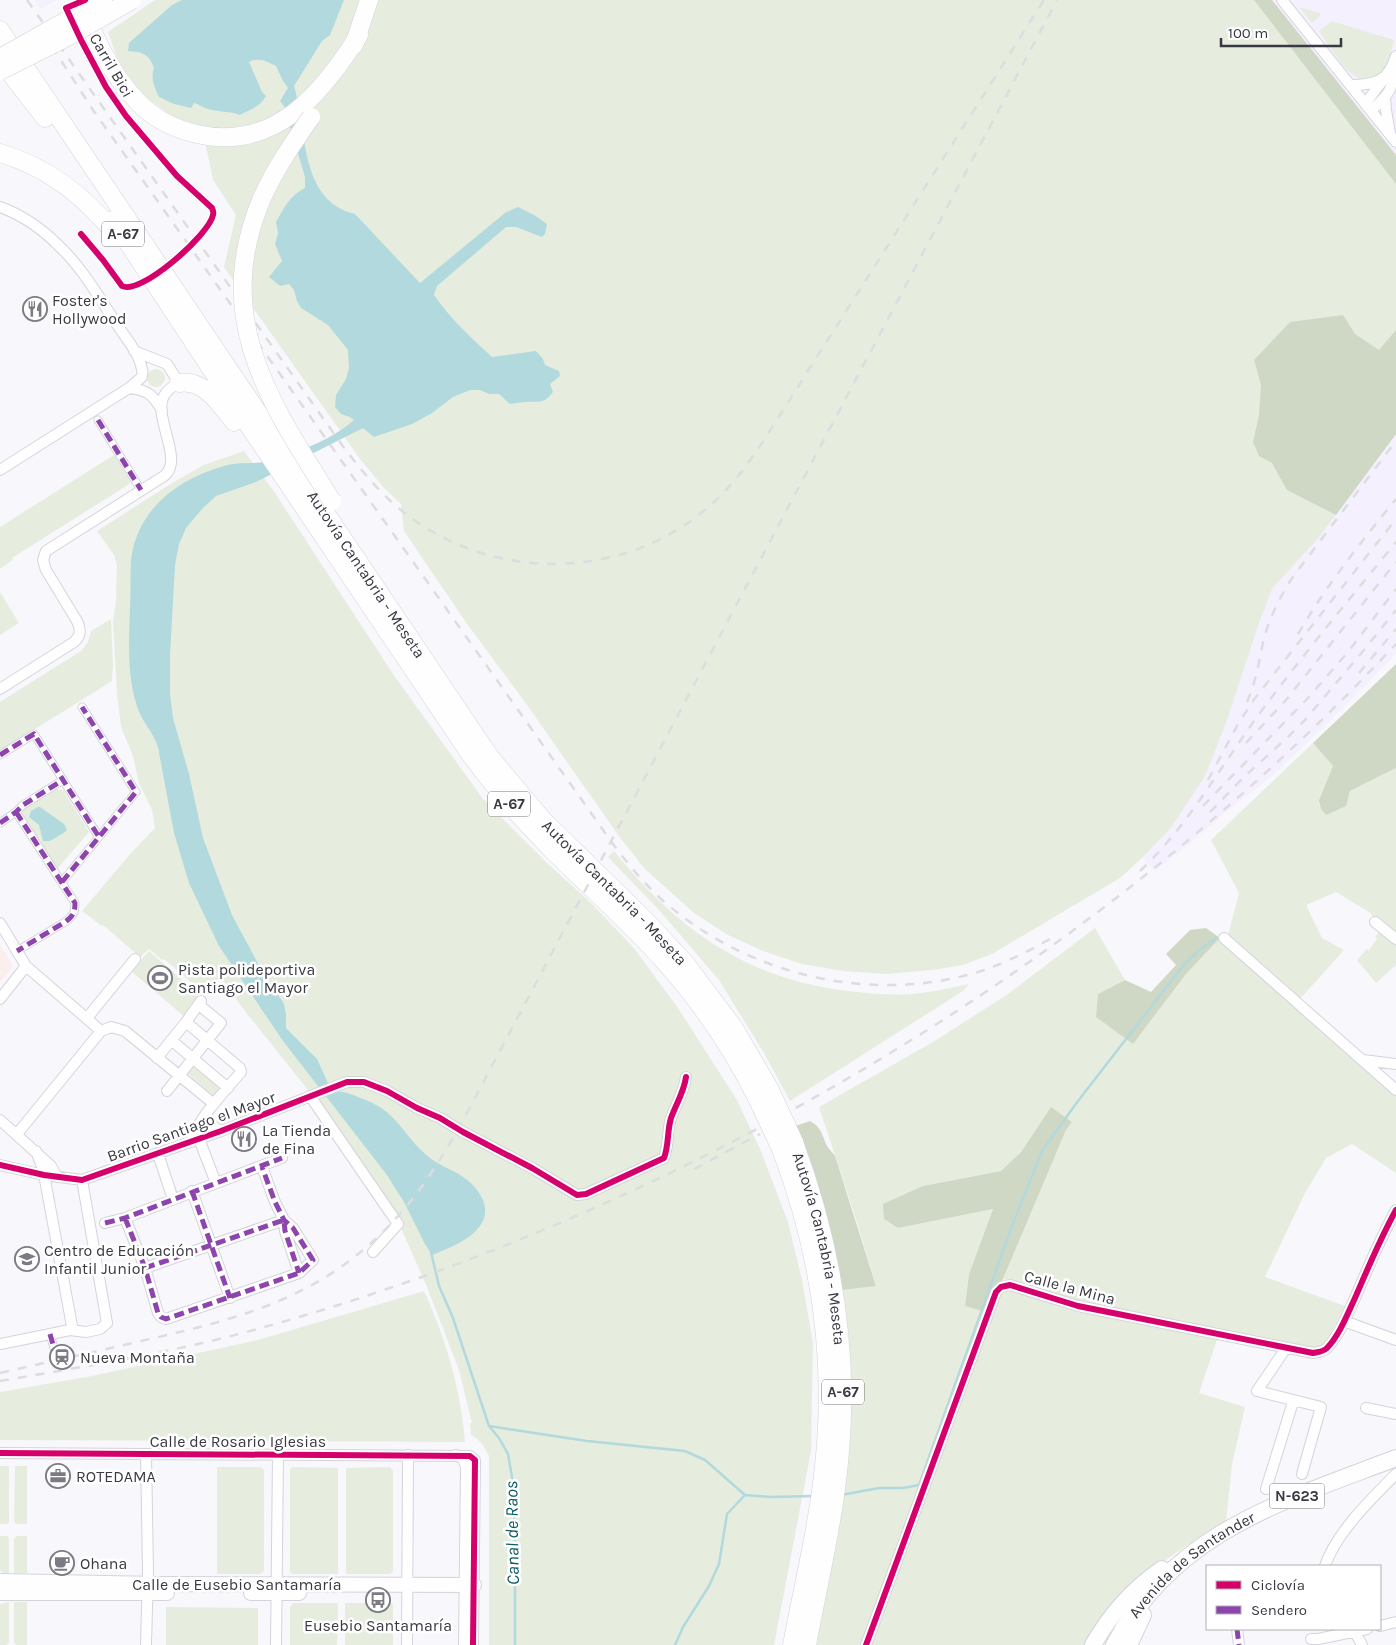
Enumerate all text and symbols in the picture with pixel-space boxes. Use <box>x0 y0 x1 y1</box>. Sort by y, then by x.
scale bar <box>1221 15 1341 47</box>
text: 100 m <box>1228 24 1268 42</box>
street label: Carril Bici <box>86 30 138 101</box>
road number: A-67 <box>102 222 144 246</box>
place label: Foster's Hollywood <box>52 291 126 328</box>
restaurant icon: Foster's Hollywood <box>22 296 48 322</box>
street label: Autovía Cantabria - Meseta <box>303 487 429 661</box>
road number: A-67 <box>488 792 530 816</box>
street label: Autovía Cantabria - Meseta <box>538 816 691 969</box>
place label: Pista polideportiva Santiago el Mayor <box>178 960 315 997</box>
sports icon: Pista polideportiva Santiago el Mayor <box>147 965 173 991</box>
street label: Barrio Santiago el Mayor <box>104 1087 278 1166</box>
place label: La Tienda de Fina <box>262 1121 331 1158</box>
restaurant icon: La Tienda de Fina <box>231 1126 257 1152</box>
street label: Autovía Cantabria - Meseta <box>788 1150 849 1346</box>
place label: Centro de Educación Infantil Junior <box>44 1241 194 1278</box>
school or university icon: Centro de Educación Infantil Junior <box>14 1246 40 1272</box>
street label: Calle la Mina <box>1022 1266 1117 1309</box>
station icon: Nueva Montaña <box>49 1344 75 1370</box>
place label: Nueva Montaña <box>80 1348 195 1367</box>
road number: A-67 <box>822 1380 864 1404</box>
street label: Calle de Rosario Iglesias <box>150 1432 326 1451</box>
office icon: ROTEDAMA <box>45 1463 71 1489</box>
place label: ROTEDAMA <box>76 1467 156 1486</box>
water label: Canal de Raos <box>500 1481 524 1585</box>
road number: N-623 <box>1270 1484 1324 1508</box>
street label: Avenida de Santander <box>1125 1507 1258 1621</box>
cafe icon: Ohana <box>49 1550 75 1576</box>
place label: Ohana <box>80 1554 127 1573</box>
legend <box>1206 1565 1381 1630</box>
street label: Calle de Eusebio Santamaría <box>132 1575 342 1594</box>
text: Ciclovía <box>1251 1576 1305 1594</box>
bus stop icon: Eusebio Santamaría <box>365 1587 391 1613</box>
text: Sendero <box>1251 1601 1307 1619</box>
place label: Eusebio Santamaría <box>304 1616 452 1635</box>

